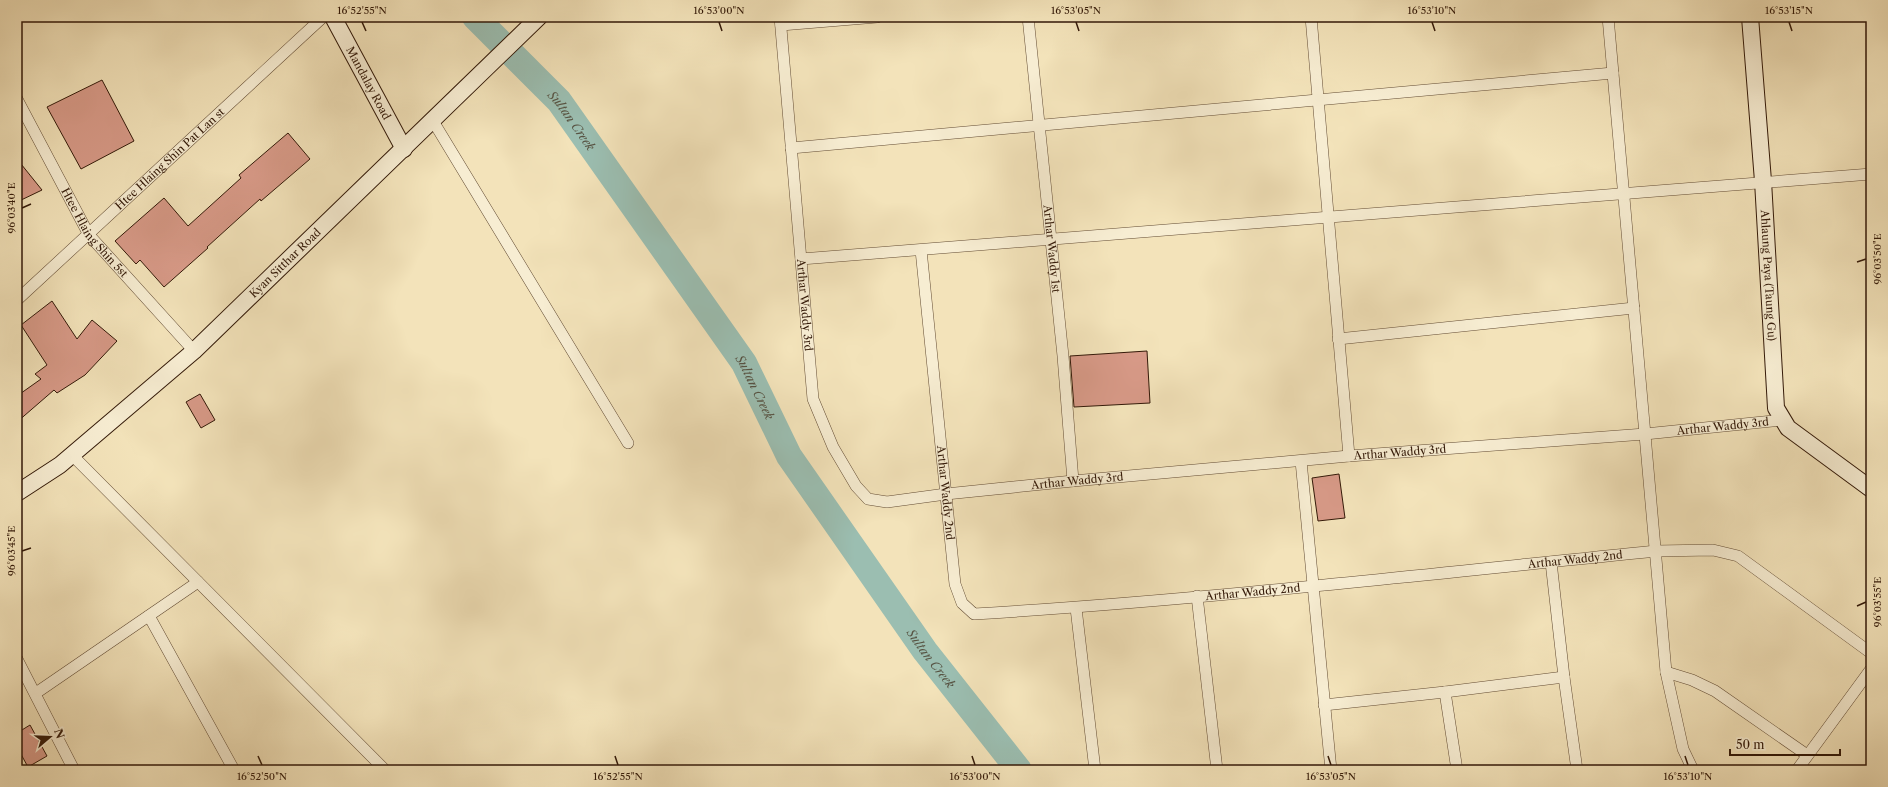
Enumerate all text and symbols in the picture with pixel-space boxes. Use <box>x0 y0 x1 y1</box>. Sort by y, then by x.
text: 16°52'55"N <box>337 4 387 17</box>
text: 16°53'00"N <box>694 4 744 17</box>
text: 16°53'05"N <box>1051 4 1101 17</box>
text: 16°53'10"N <box>1408 4 1456 17</box>
text: 16°53'15"N <box>1765 4 1813 17</box>
street label: Mandalay Road <box>343 44 394 122</box>
water label: Sultan Creek <box>544 86 599 154</box>
street label: Htee Hlaing Shin Pat Lan st <box>112 105 227 213</box>
text: 96°03'40"E <box>5 182 18 234</box>
street label: Htee Hlaing Shin 5st <box>58 185 131 280</box>
street label: Arthar Waddy 1st <box>1040 203 1063 294</box>
street label: Ahlaung Paya (Taung Gu) <box>1758 208 1779 341</box>
street label: Kyan Sitthar Road <box>246 225 324 301</box>
text: 96°03'50"E <box>1871 233 1884 285</box>
street label: Arthar Waddy 3rd <box>794 257 816 352</box>
water label: Sultan Creek <box>732 351 778 422</box>
street label: Arthar Waddy 3rd <box>1675 414 1770 438</box>
street label: Arthar Waddy 3rd <box>1352 442 1447 463</box>
street label: Arthar Waddy 2nd <box>934 444 958 541</box>
street label: Arthar Waddy 3rd <box>1029 469 1124 492</box>
text: 96°03'45"E <box>5 526 18 576</box>
street label: Arthar Waddy 2nd <box>1526 547 1624 571</box>
text: 96°03'55"E <box>1871 577 1884 627</box>
street label: Arthar Waddy 2nd <box>1204 580 1301 603</box>
water label: Sultan Creek <box>904 625 959 691</box>
north arrow <box>30 717 70 757</box>
text: N <box>51 727 68 741</box>
scale bar <box>1730 731 1840 757</box>
text: 50 m <box>1736 737 1765 752</box>
text: 16°52'50"N <box>237 770 287 783</box>
text: 16°52'55"N <box>593 770 643 783</box>
text: 16°53'00"N <box>950 770 1000 783</box>
text: 16°53'05"N <box>1306 770 1356 783</box>
text: 16°53'10"N <box>1664 770 1712 783</box>

